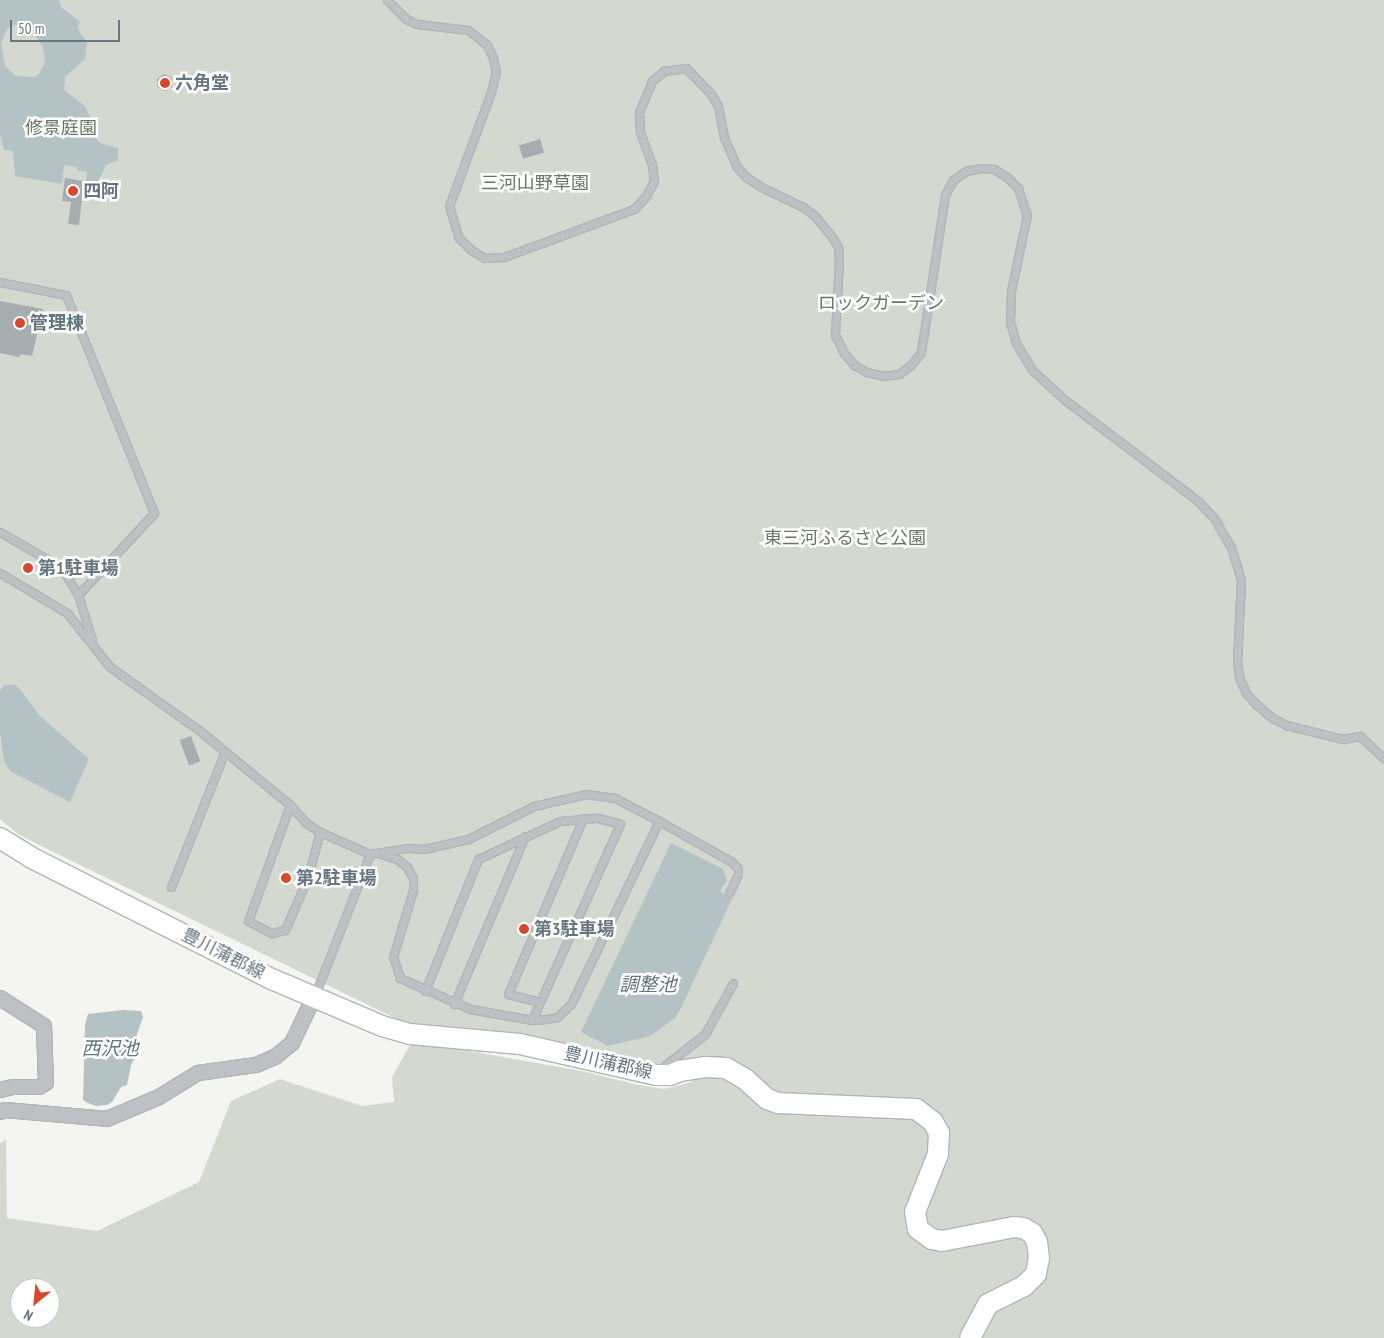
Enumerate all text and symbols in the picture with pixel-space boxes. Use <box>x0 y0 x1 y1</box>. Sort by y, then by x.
scale bar <box>12 10 122 42</box>
text: 50 m <box>18 19 44 38</box>
place label: 六角堂 <box>175 72 229 94</box>
marker: 六角堂 <box>159 77 171 89</box>
park label: 修景庭園 <box>25 117 97 139</box>
park label: 三河山野草園 <box>481 172 589 194</box>
place label: 四阿 <box>83 180 119 202</box>
marker: 四阿 <box>67 185 79 197</box>
park label: ロックガーデン <box>818 292 944 314</box>
place label: 管理棟 <box>30 312 84 334</box>
marker: 管理棟 <box>14 317 26 329</box>
park label: 東三河ふるさと公園 <box>764 527 926 549</box>
place label: 第1駐車場 <box>38 557 119 579</box>
marker: 第1駐車場 <box>22 562 34 574</box>
place label: 第2駐車場 <box>296 867 377 889</box>
marker: 第2駐車場 <box>280 872 292 884</box>
place label: 第3駐車場 <box>534 918 615 940</box>
marker: 第3駐車場 <box>518 923 530 935</box>
street label: 豊川蒲郡線 <box>178 924 268 984</box>
water label: 調整池 <box>620 974 676 996</box>
water label: 西沢池 <box>82 1038 138 1060</box>
street label: 豊川蒲郡線 <box>562 1042 654 1084</box>
north arrow <box>10 1278 60 1328</box>
text: N <box>21 1306 36 1325</box>

